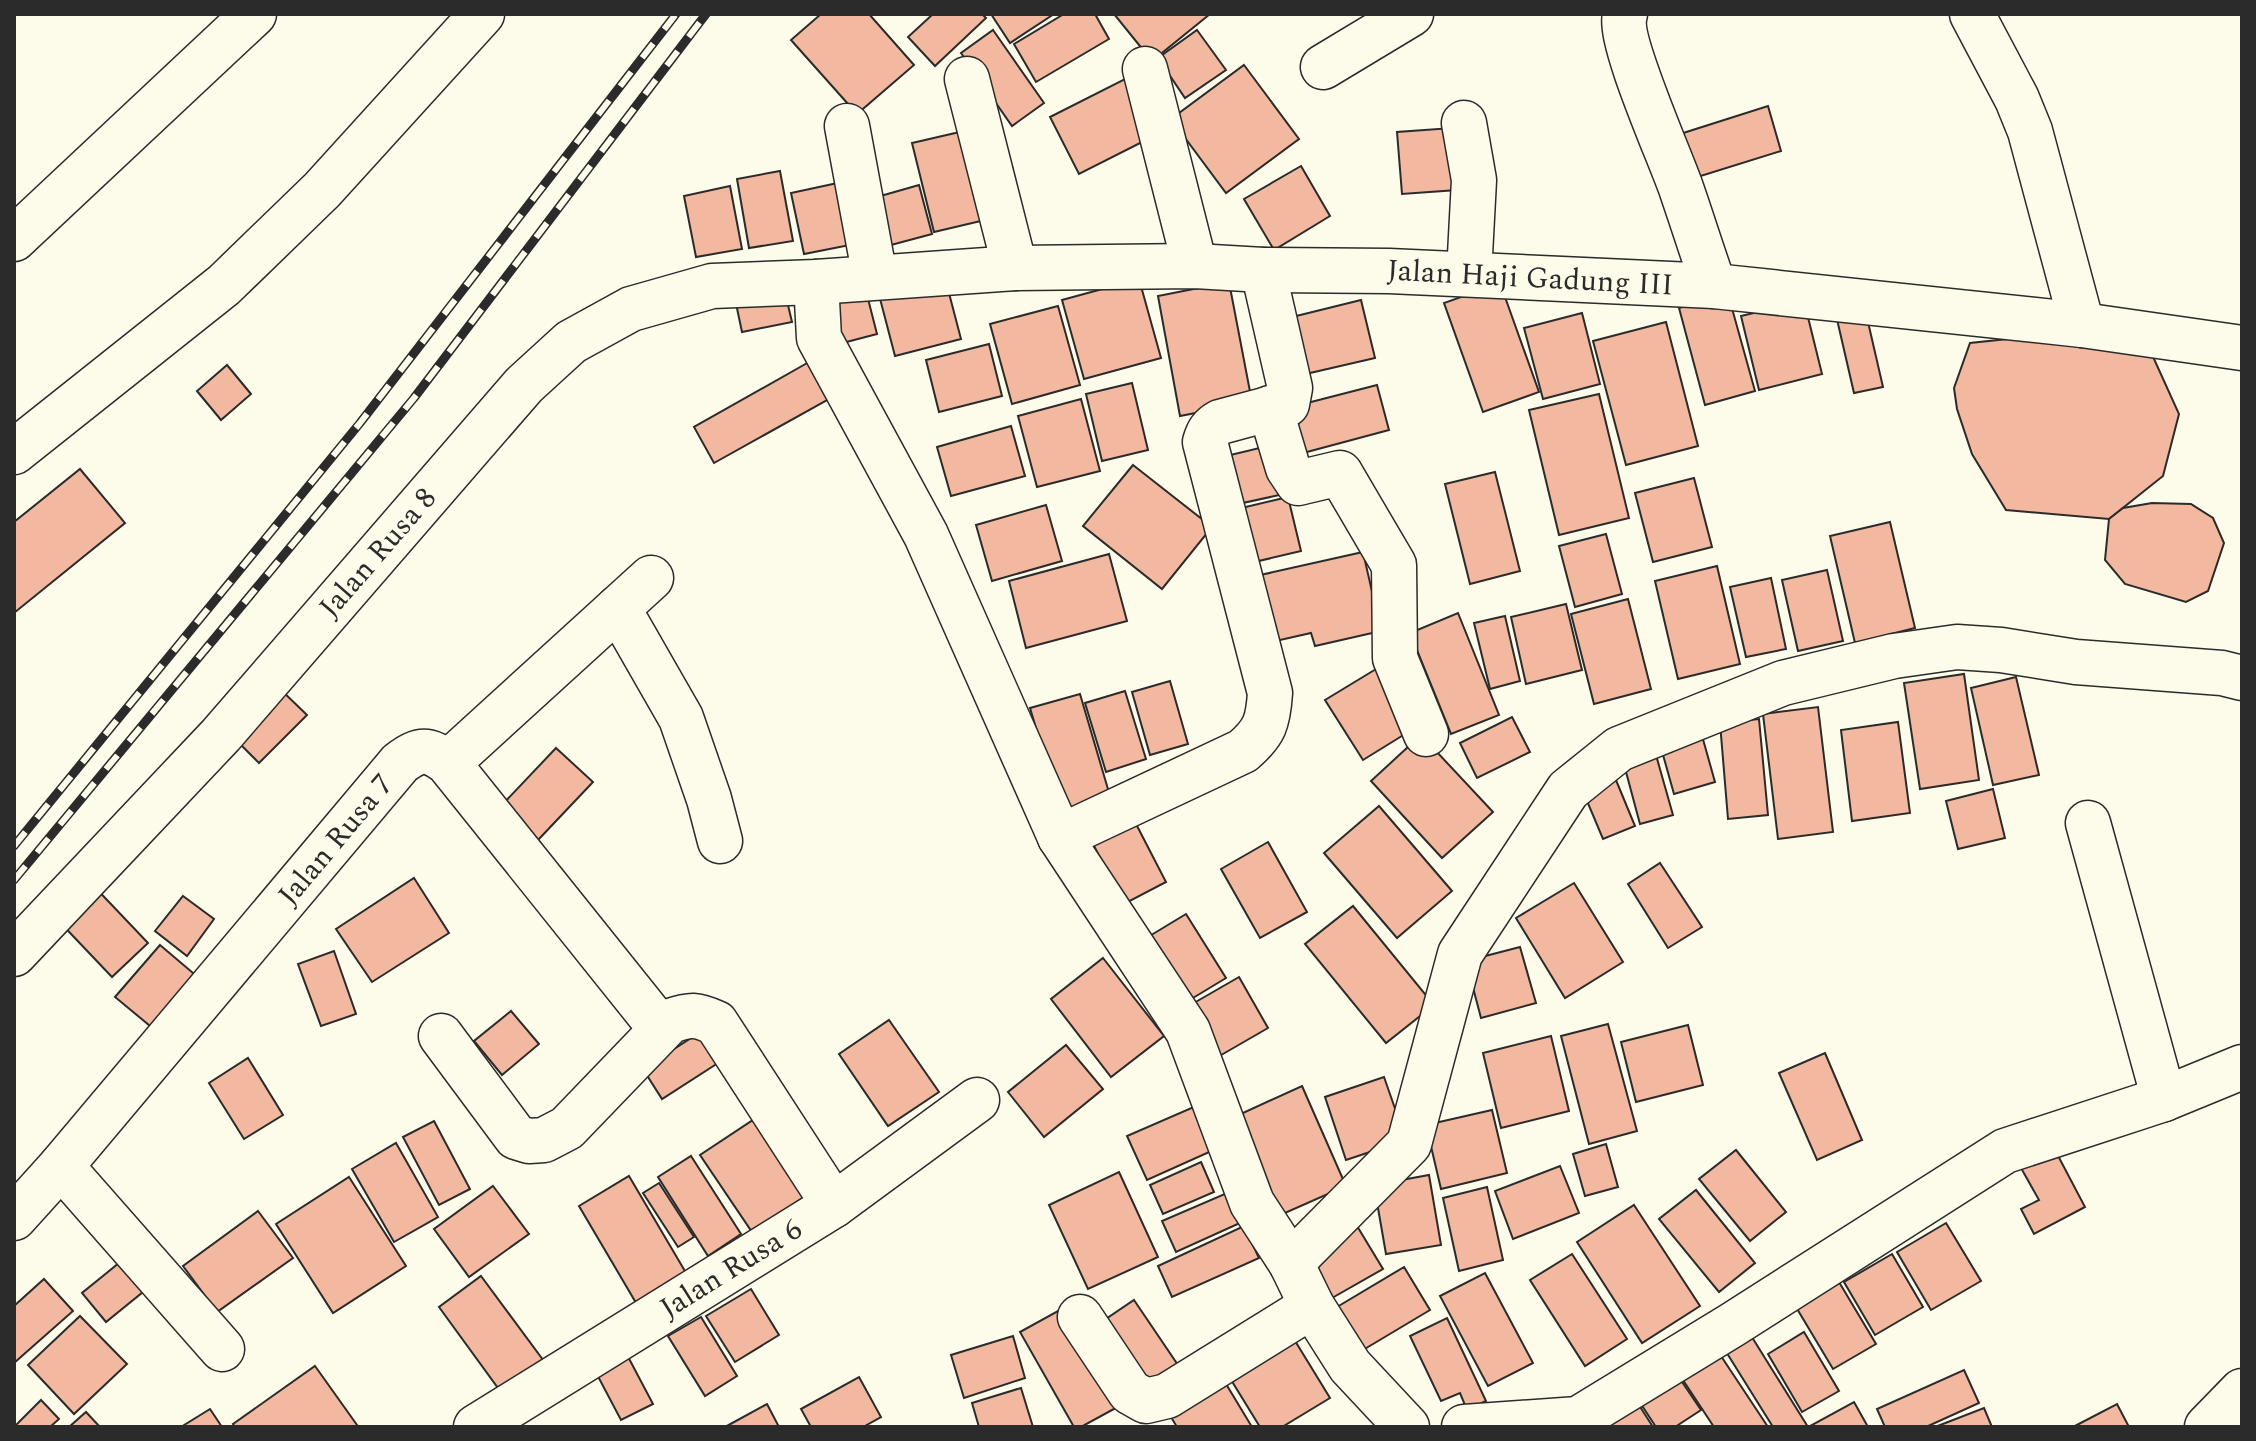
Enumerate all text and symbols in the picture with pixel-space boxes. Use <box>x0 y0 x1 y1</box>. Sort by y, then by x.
street label: Jalan Haji Gadung III <box>1386 248 1674 308</box>
street label: Jalan Rusa 8 <box>308 477 448 629</box>
street label: Jalan Rusa 7 <box>267 764 405 916</box>
street label: Jalan Rusa 6 <box>651 1207 811 1331</box>

